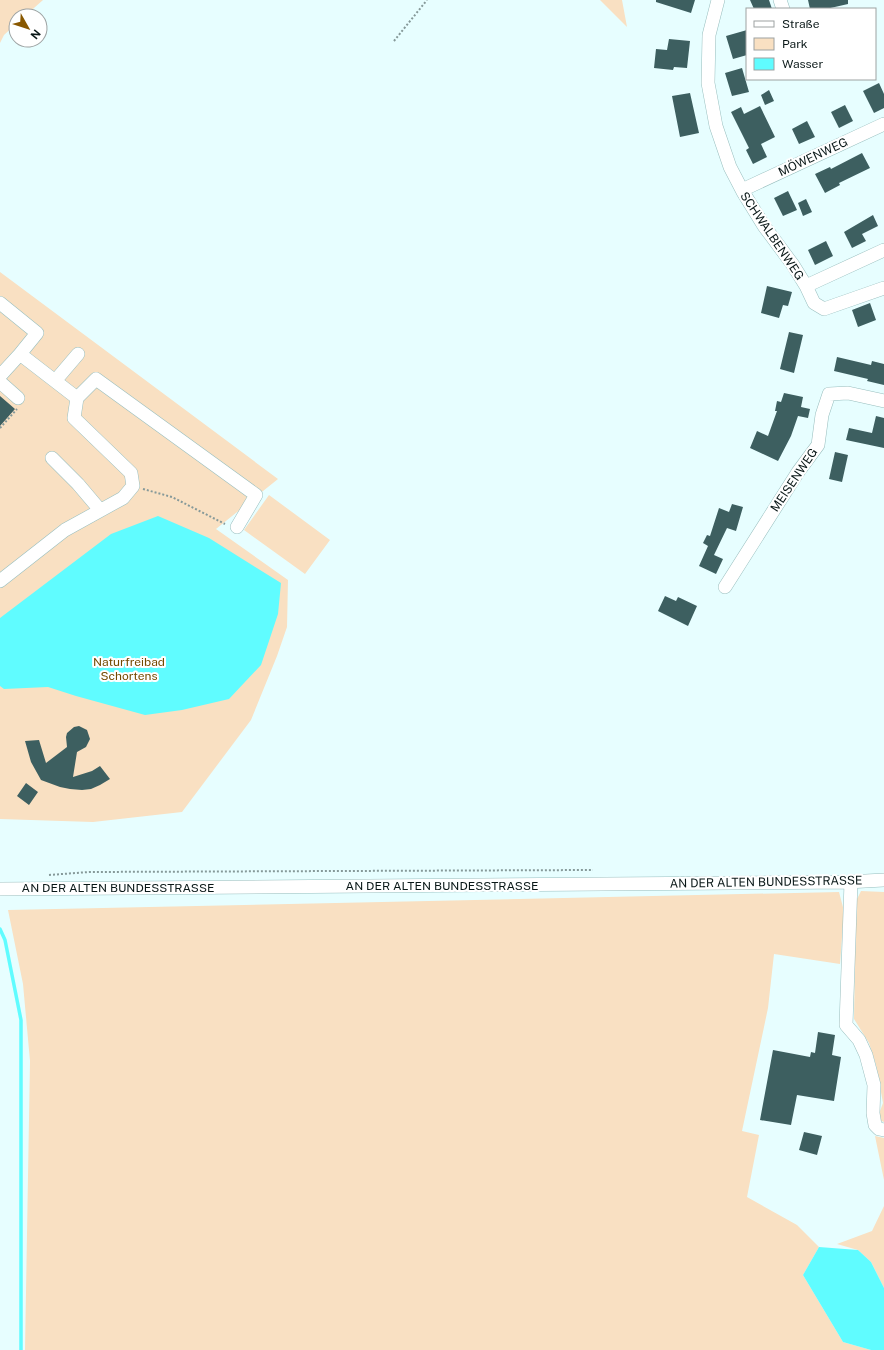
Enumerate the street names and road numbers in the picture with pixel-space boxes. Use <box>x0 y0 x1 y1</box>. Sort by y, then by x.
street label: MÖWENWEG <box>776 135 850 179</box>
street label: SCHWALBENWEG <box>737 189 807 283</box>
street label: MEISENWEG <box>768 445 820 515</box>
street label: AN DER ALTEN BUNDESSTRASSE <box>670 873 862 891</box>
street label: AN DER ALTEN BUNDESSTRASSE <box>346 879 538 893</box>
street label: AN DER ALTEN BUNDESSTRASSE <box>22 881 214 895</box>

